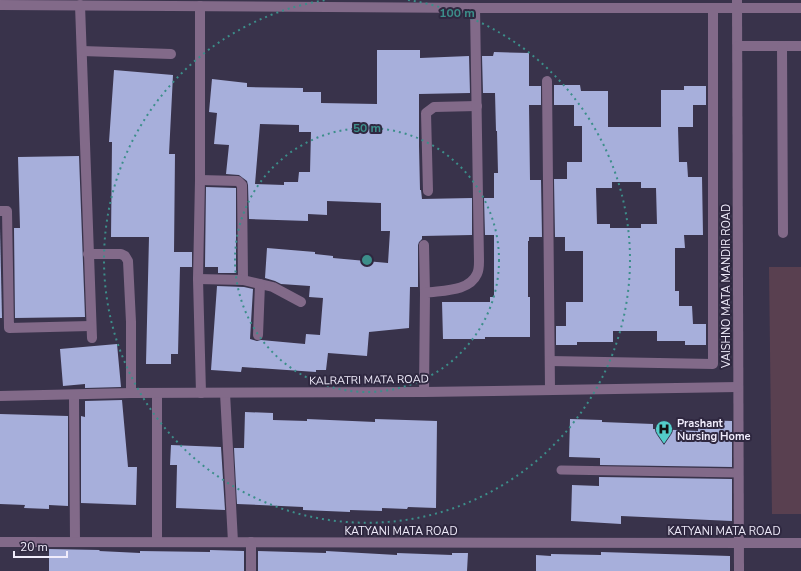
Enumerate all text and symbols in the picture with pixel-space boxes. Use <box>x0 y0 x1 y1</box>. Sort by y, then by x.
text: 100 m <box>439 5 475 21</box>
text: 50 m <box>353 120 381 136</box>
street label: VAISHNO MATA MANDIR ROAD <box>719 204 734 369</box>
centre of rings <box>360 253 374 267</box>
street label: KALRATRI MATA ROAD <box>309 371 429 389</box>
place label: Prashant Nursing Home <box>677 416 751 444</box>
hospital icon: Prashant Nursing Home <box>654 419 674 444</box>
street label: KATYANI MATA ROAD <box>344 524 458 539</box>
street label: KATYANI MATA ROAD <box>667 524 781 539</box>
scale bar <box>14 533 67 559</box>
text: 20 m <box>20 539 48 555</box>

